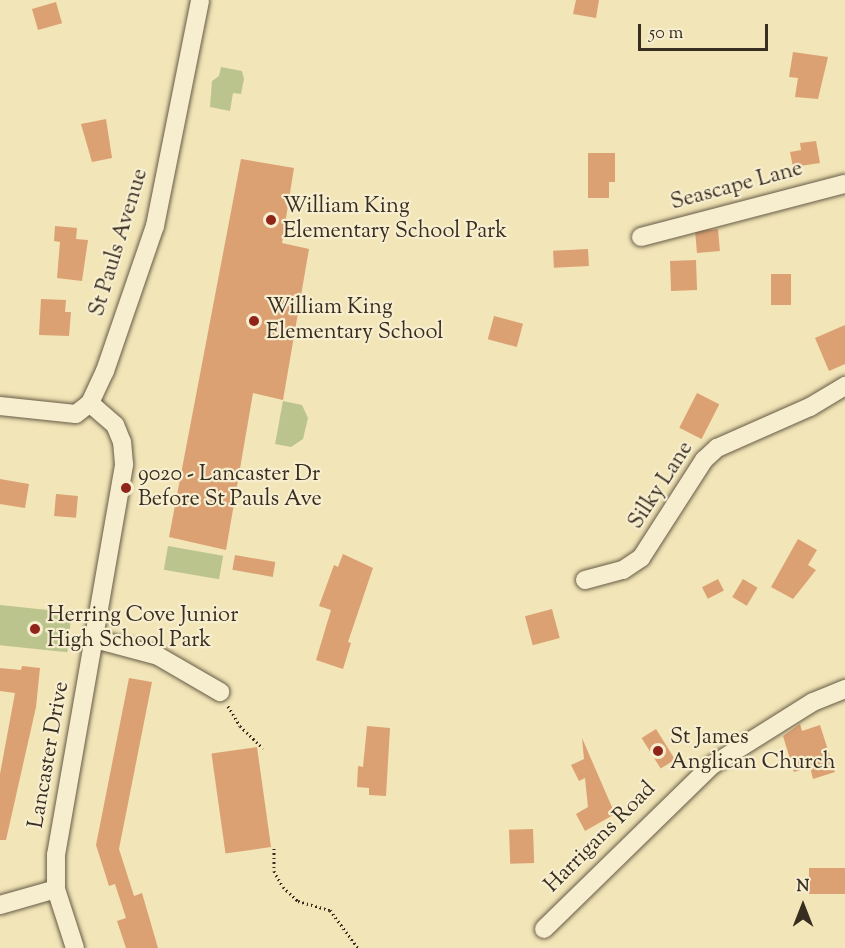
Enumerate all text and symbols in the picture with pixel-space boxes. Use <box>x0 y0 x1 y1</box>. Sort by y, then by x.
scale bar <box>641 12 772 50</box>
text: 50 m <box>649 21 683 47</box>
street label: Seascape Lane <box>668 157 806 217</box>
street label: St Pauls Avenue <box>85 166 155 320</box>
place label: William King Elementary School Park <box>283 194 507 246</box>
marker: William King Elementary School Park <box>264 213 278 227</box>
place label: William King Elementary School <box>266 295 443 346</box>
marker: William King Elementary School <box>247 314 261 328</box>
street label: Silky Lane <box>624 437 700 535</box>
place label: 9020 - Lancaster Dr Before St Pauls Ave <box>138 462 322 514</box>
marker: 9020 - Lancaster Dr Before St Pauls Ave <box>119 481 133 495</box>
place label: Herring Cove Junior High School Park <box>47 603 238 654</box>
marker: Herring Cove Junior High School Park <box>28 622 42 636</box>
street label: Lancaster Drive <box>24 680 76 830</box>
place label: St James Anglican Church <box>670 725 836 776</box>
marker: St James Anglican Church <box>651 744 665 758</box>
street label: Harrigans Road <box>540 777 662 899</box>
north arrow <box>773 876 833 936</box>
text: N <box>797 876 809 899</box>

